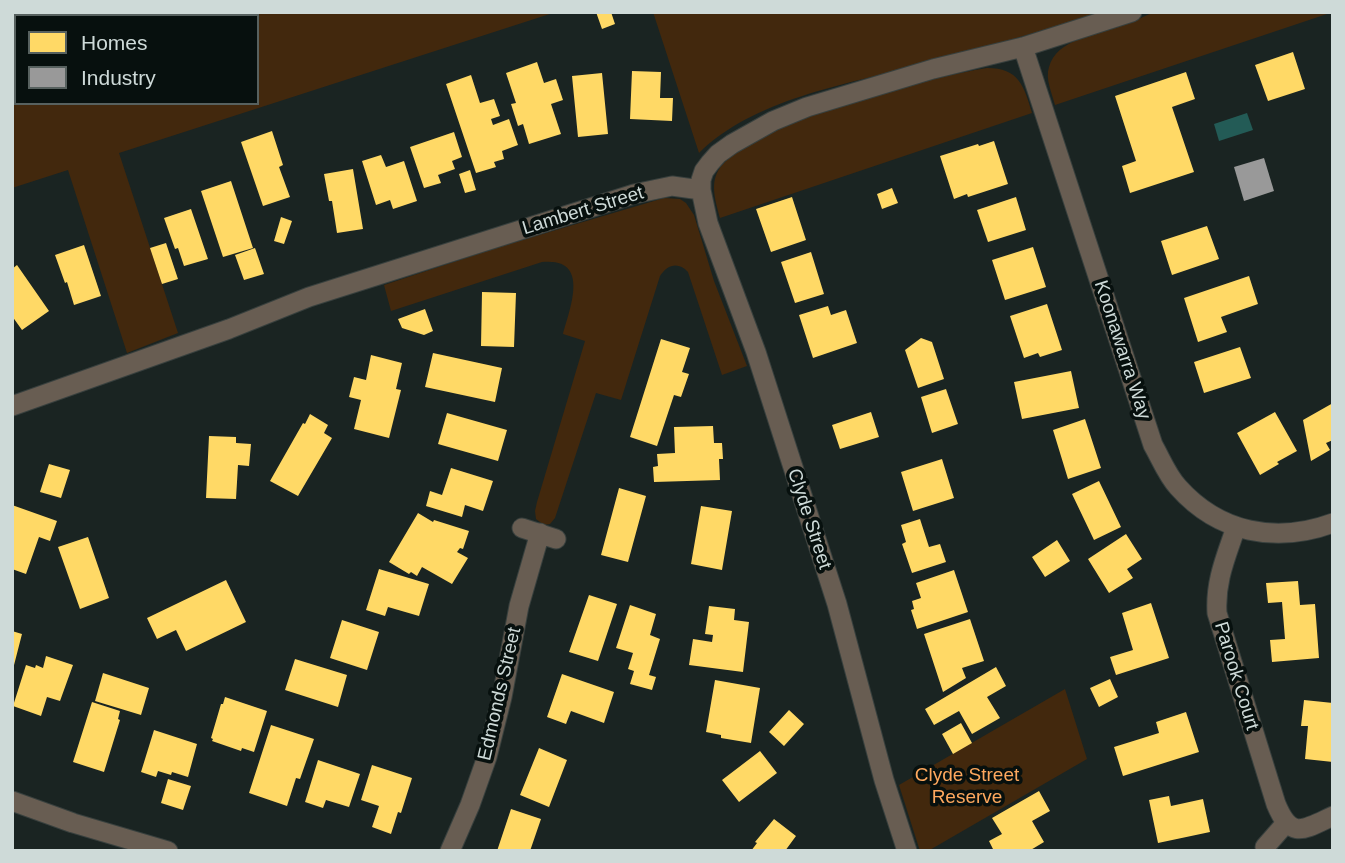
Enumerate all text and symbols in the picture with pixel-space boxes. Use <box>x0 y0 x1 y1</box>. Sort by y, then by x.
legend <box>14 14 259 105</box>
text: Homes <box>81 31 148 54</box>
text: Industry <box>81 66 156 89</box>
street label: Lambert Street <box>520 182 646 240</box>
street label: Koonawarra Way <box>1089 278 1155 422</box>
street label: Clyde Street <box>782 466 836 572</box>
street label: Parook Court <box>1209 619 1263 733</box>
street label: Edmonds Street <box>474 625 526 763</box>
park label: Clyde Street Reserve <box>915 765 1019 809</box>

